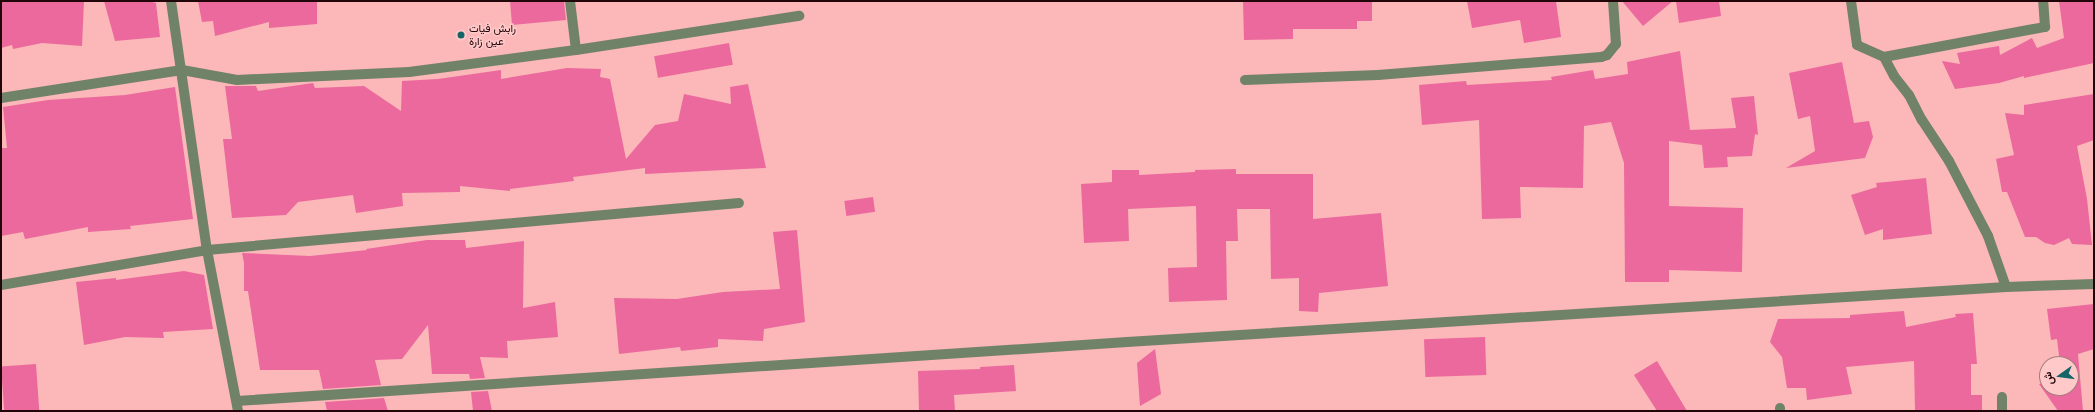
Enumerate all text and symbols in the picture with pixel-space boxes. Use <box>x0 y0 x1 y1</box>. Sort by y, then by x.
place label: رابش فيات عين زارة <box>469 22 516 48</box>
marker: رابش فيات عين زارة <box>456 30 466 40</box>
north arrow <box>2039 356 2079 396</box>
text: ش <box>2041 371 2056 387</box>

